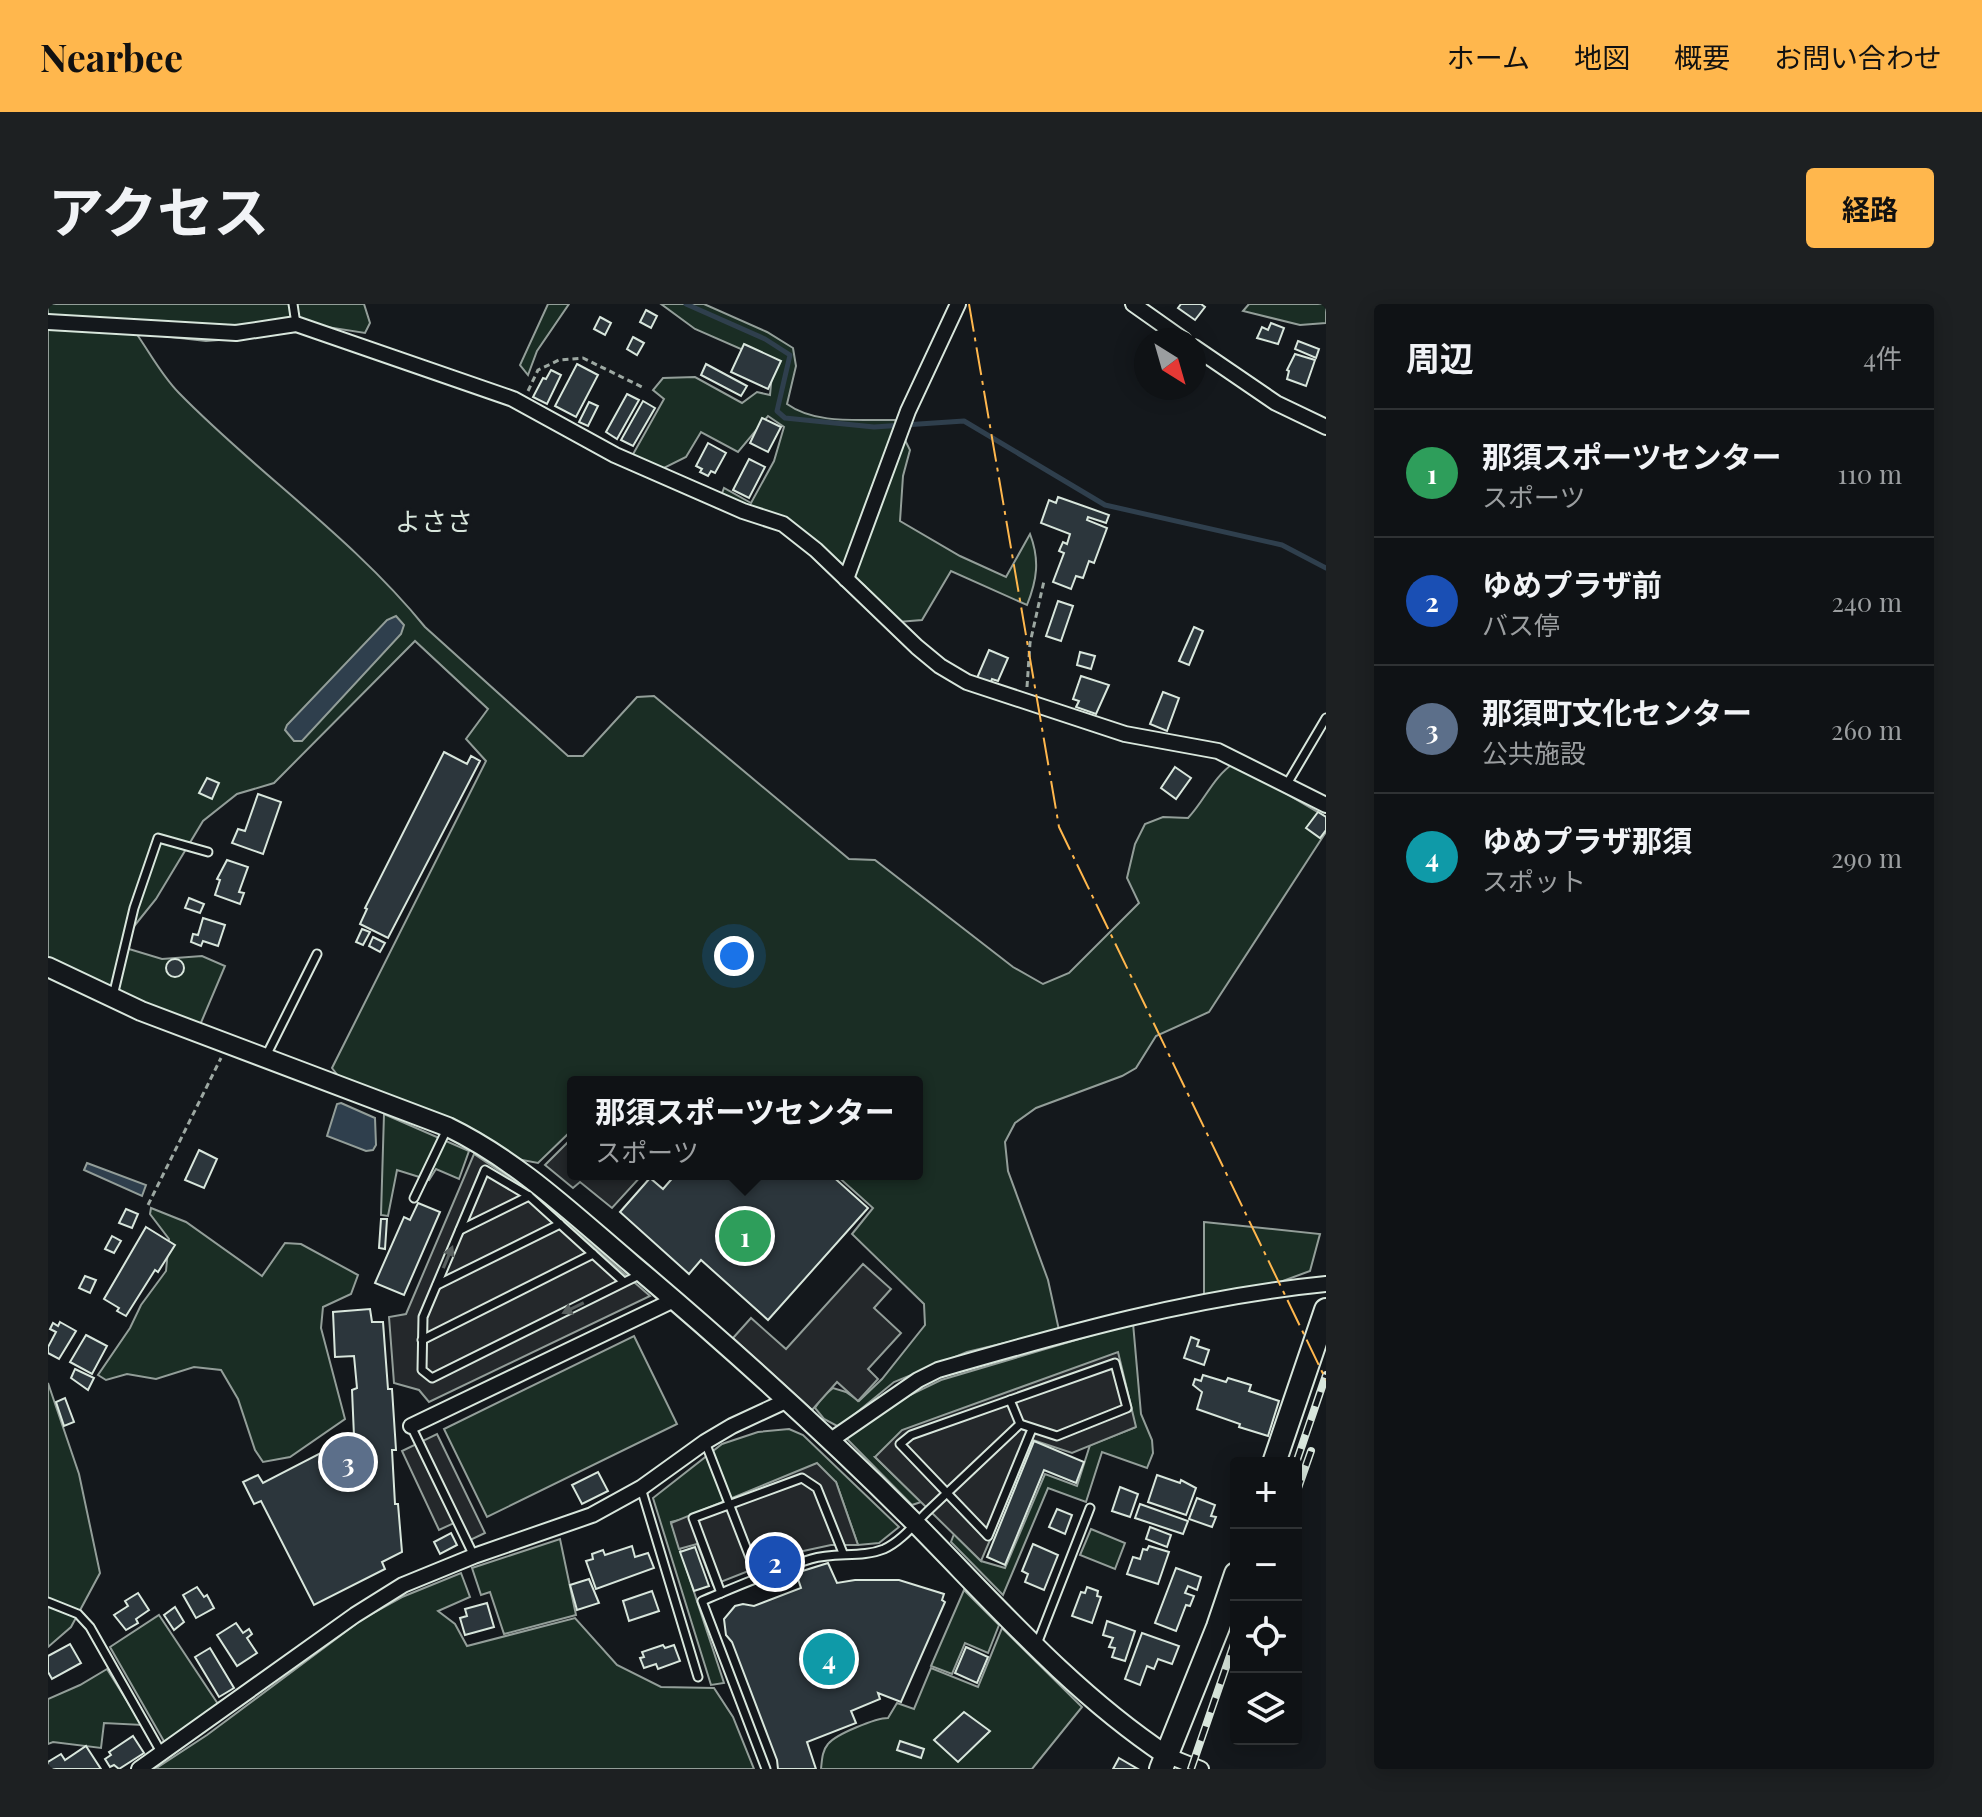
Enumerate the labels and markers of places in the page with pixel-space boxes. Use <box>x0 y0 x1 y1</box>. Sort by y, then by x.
pin: 1 <box>719 1206 771 1266</box>
pin: 3 <box>322 1432 374 1492</box>
pin: 2 <box>749 1532 801 1592</box>
pin: 4 <box>803 1629 855 1689</box>

